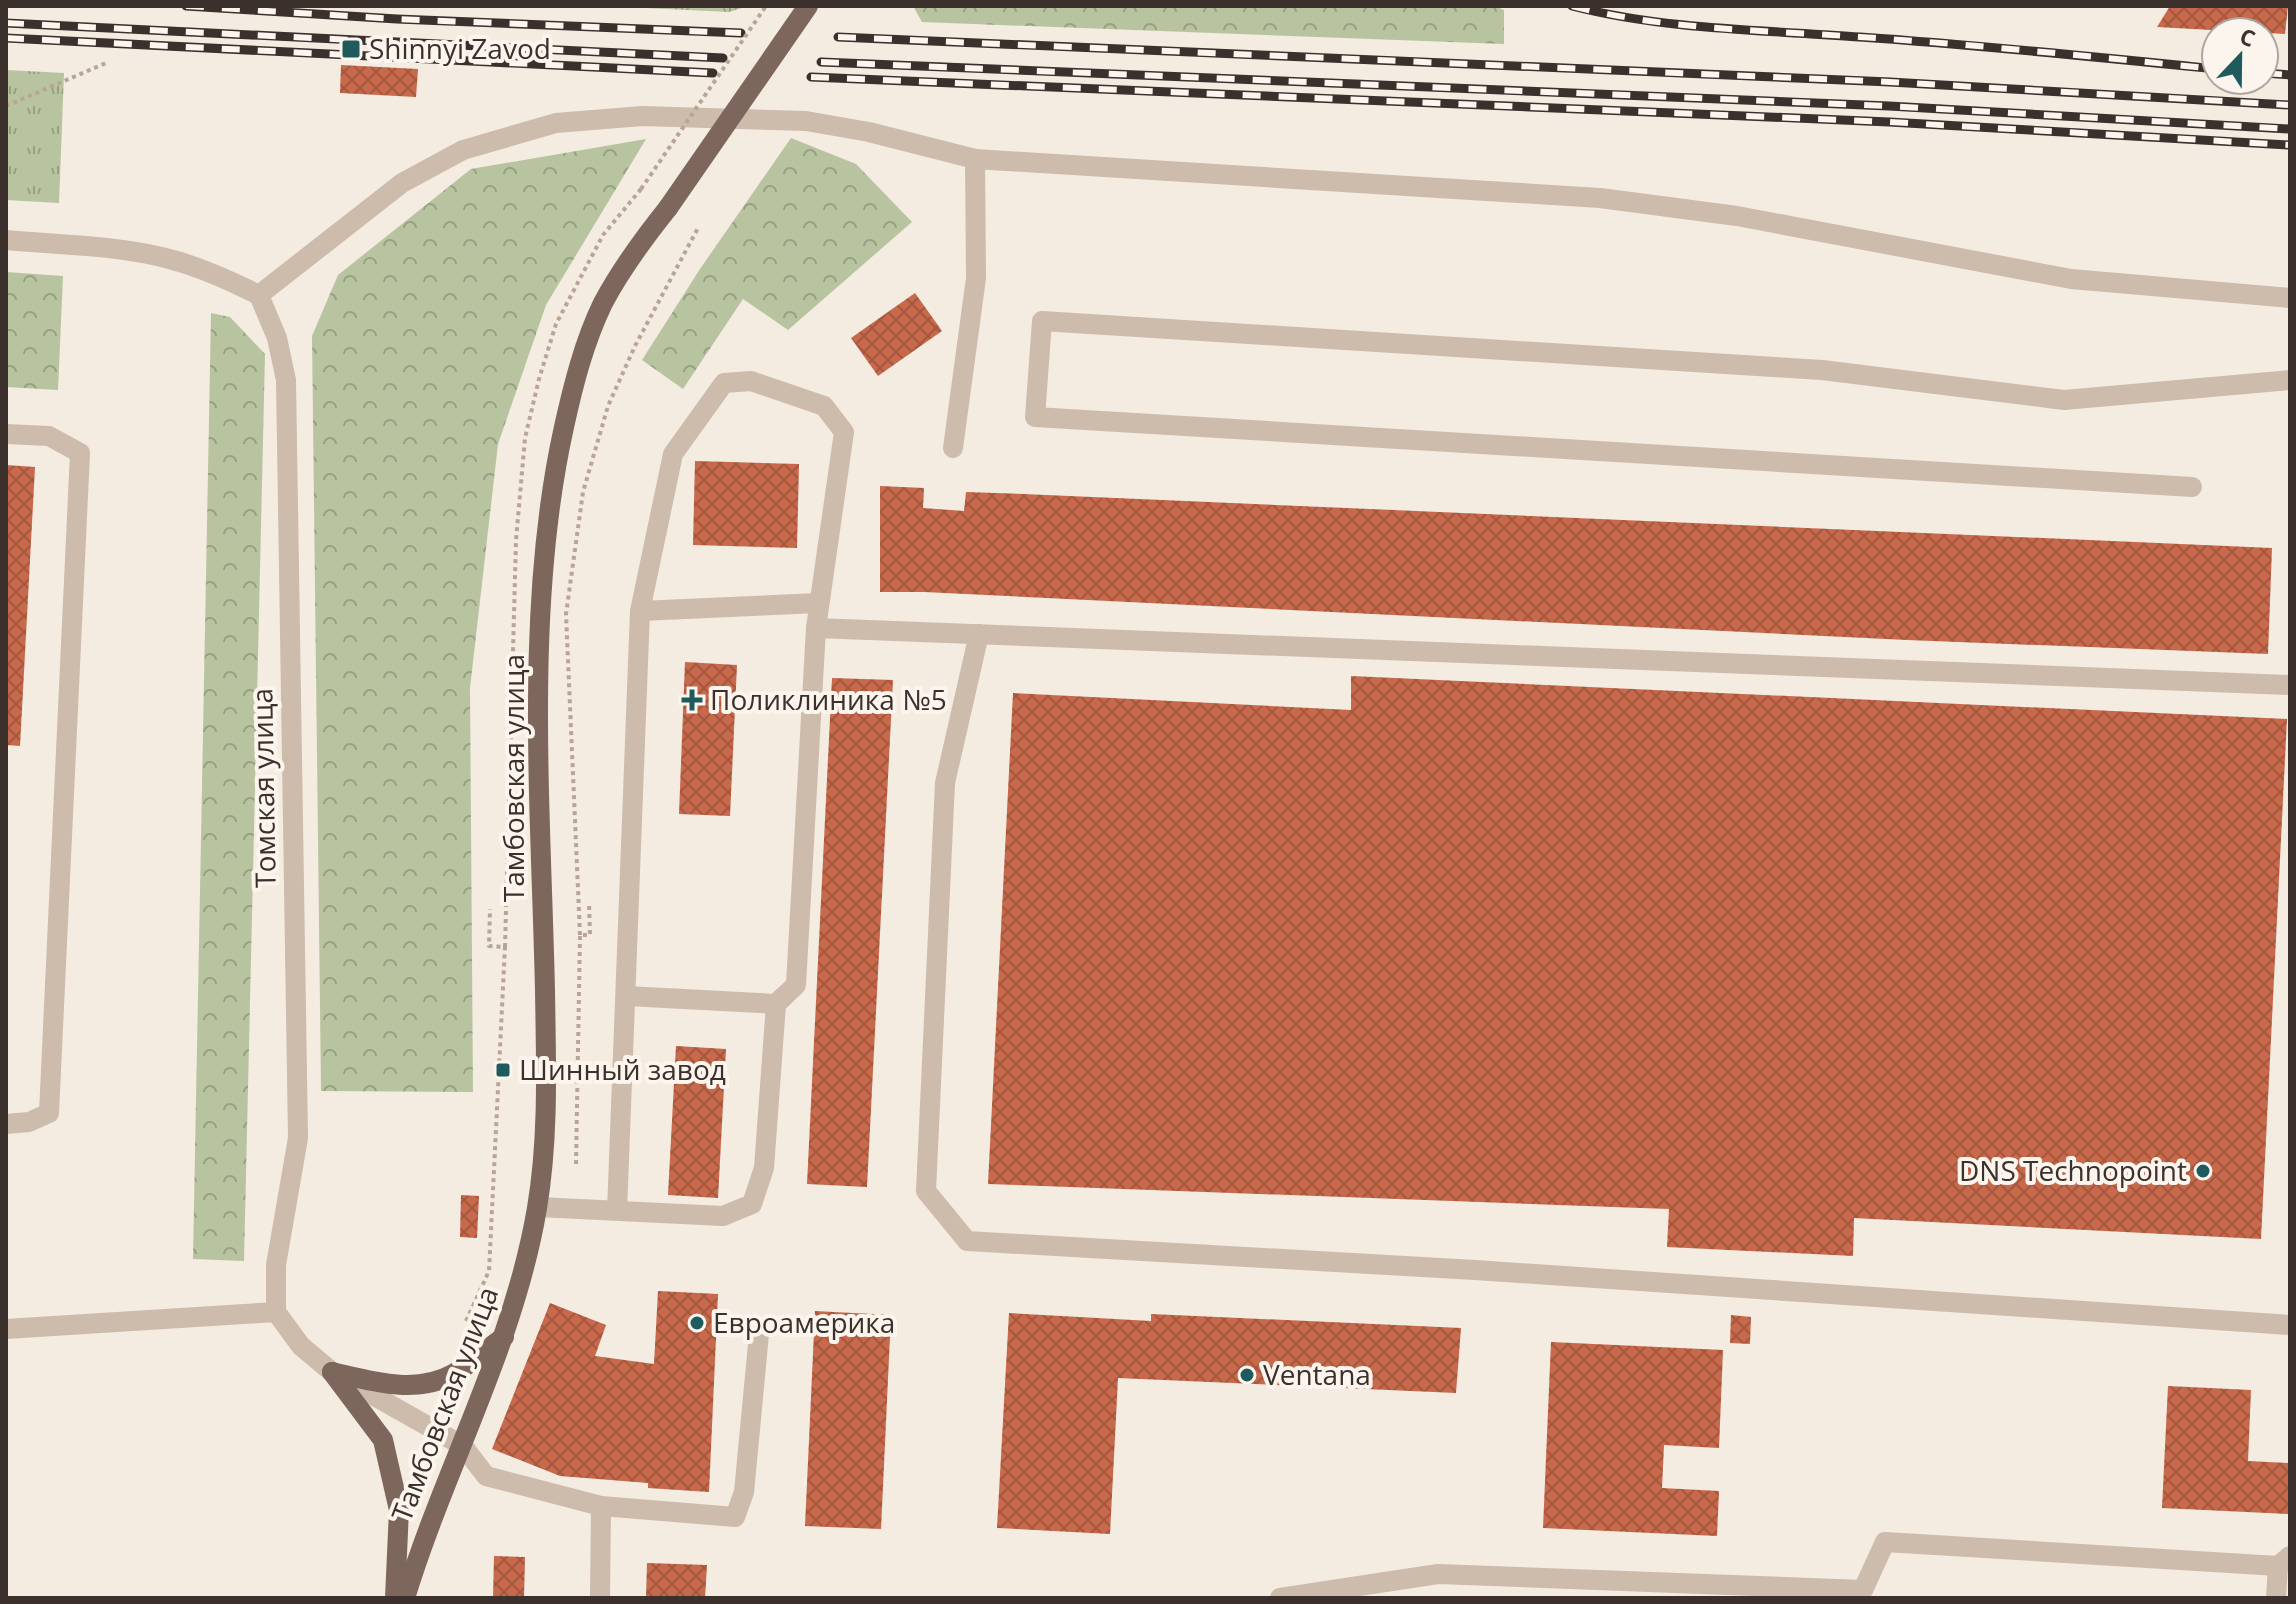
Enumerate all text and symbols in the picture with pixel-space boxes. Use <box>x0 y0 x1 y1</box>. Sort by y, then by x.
north arrow <box>2200 16 2280 96</box>
text: С <box>2236 20 2260 53</box>
place label: Shinnyi Zavod <box>369 29 551 67</box>
marker: Shinnyi Zavod <box>340 38 362 60</box>
street label: Тамбовская улица <box>494 654 532 902</box>
place label: Поликлиника №5 <box>710 680 947 718</box>
street label: Томская улица <box>242 688 284 888</box>
marker: Поликлиника №5 <box>681 689 703 711</box>
place label: Шинный завод <box>519 1050 726 1088</box>
marker: Шинный завод <box>494 1061 512 1079</box>
place label: DNS Technopoint <box>1959 1151 2187 1189</box>
marker: DNS Technopoint <box>2194 1162 2212 1180</box>
street label: Тамбовская улица <box>382 1281 506 1526</box>
place label: Евроамерика <box>713 1303 895 1341</box>
marker: Евроамерика <box>688 1314 706 1332</box>
place label: Ventana <box>1263 1355 1371 1393</box>
marker: Ventana <box>1238 1366 1256 1384</box>

